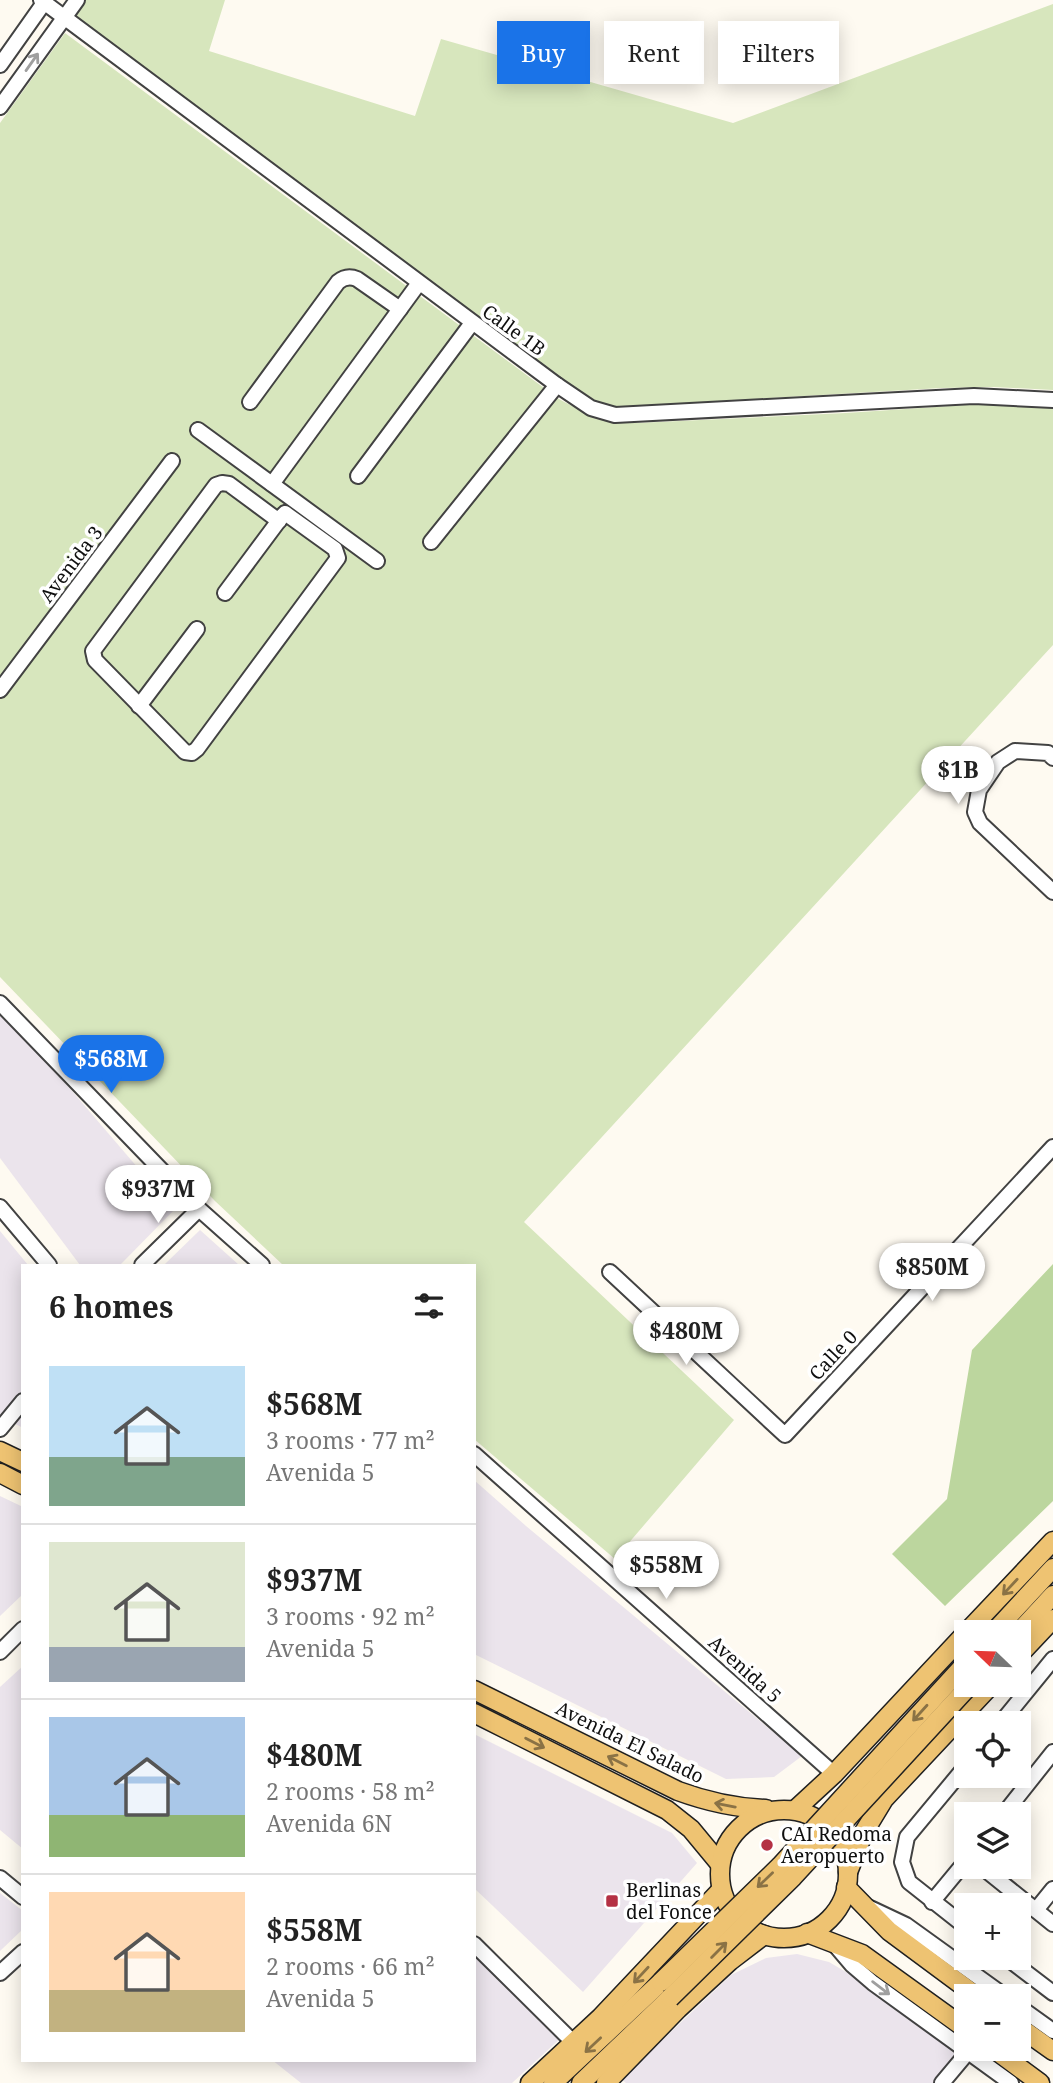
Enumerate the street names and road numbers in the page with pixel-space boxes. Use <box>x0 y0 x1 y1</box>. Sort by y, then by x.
street label: Calle 1B <box>477 298 551 362</box>
street label: Avenida 3 <box>34 520 108 608</box>
street label: Calle 0 <box>803 1324 863 1386</box>
street label: Avenida 5 <box>703 1629 787 1709</box>
street label: Avenida El Salado <box>552 1695 708 1789</box>

